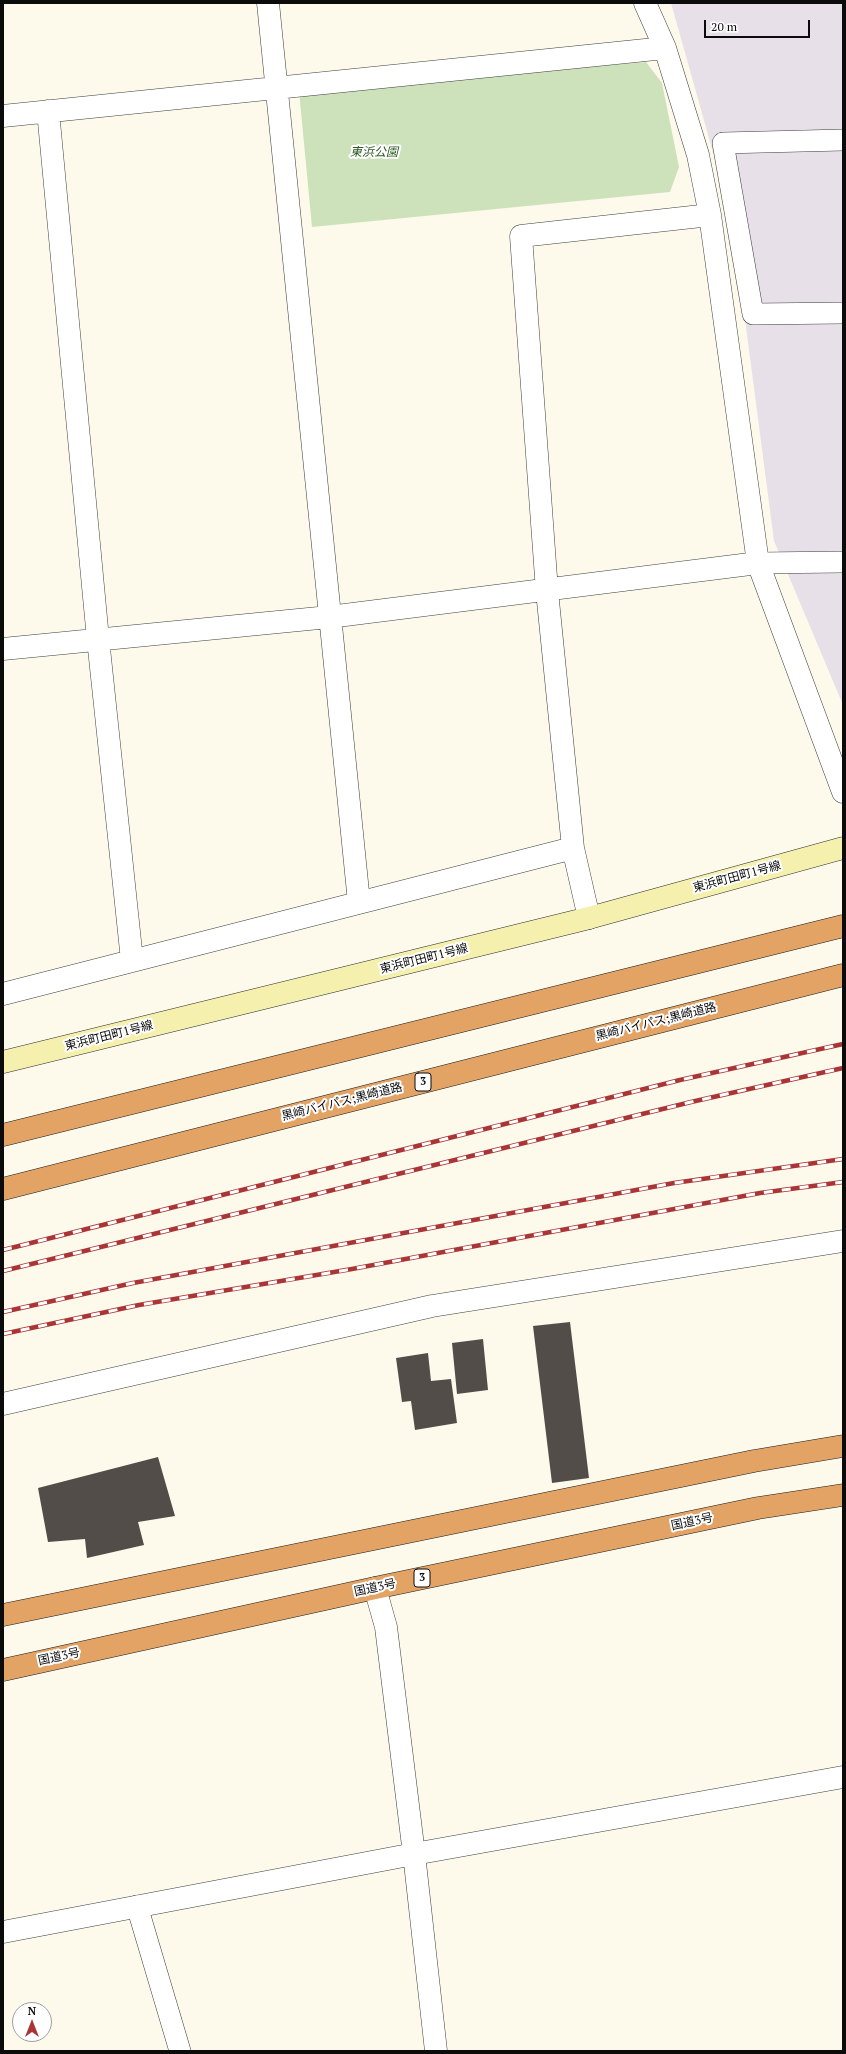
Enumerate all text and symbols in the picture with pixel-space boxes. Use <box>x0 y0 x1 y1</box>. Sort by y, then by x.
scale bar <box>706 12 812 38</box>
text: 20 m <box>711 19 737 34</box>
park label: 東浜公園 <box>350 146 398 160</box>
street label: 東浜町田町1号線 <box>691 858 783 896</box>
street label: 東浜町田町1号線 <box>378 941 470 977</box>
street label: 黒崎バイパス;黒崎道路 <box>594 1000 718 1044</box>
street label: 東浜町田町1号線 <box>63 1018 155 1054</box>
road number: 3 <box>415 1073 431 1091</box>
street label: 黒崎バイパス;黒崎道路 <box>280 1080 404 1124</box>
street label: 国道3号 <box>670 1511 714 1533</box>
road number: 3 <box>414 1569 430 1587</box>
street label: 国道3号 <box>353 1577 397 1599</box>
street label: 国道3号 <box>37 1646 81 1668</box>
north arrow <box>12 2002 52 2042</box>
text: N <box>28 2004 36 2018</box>

